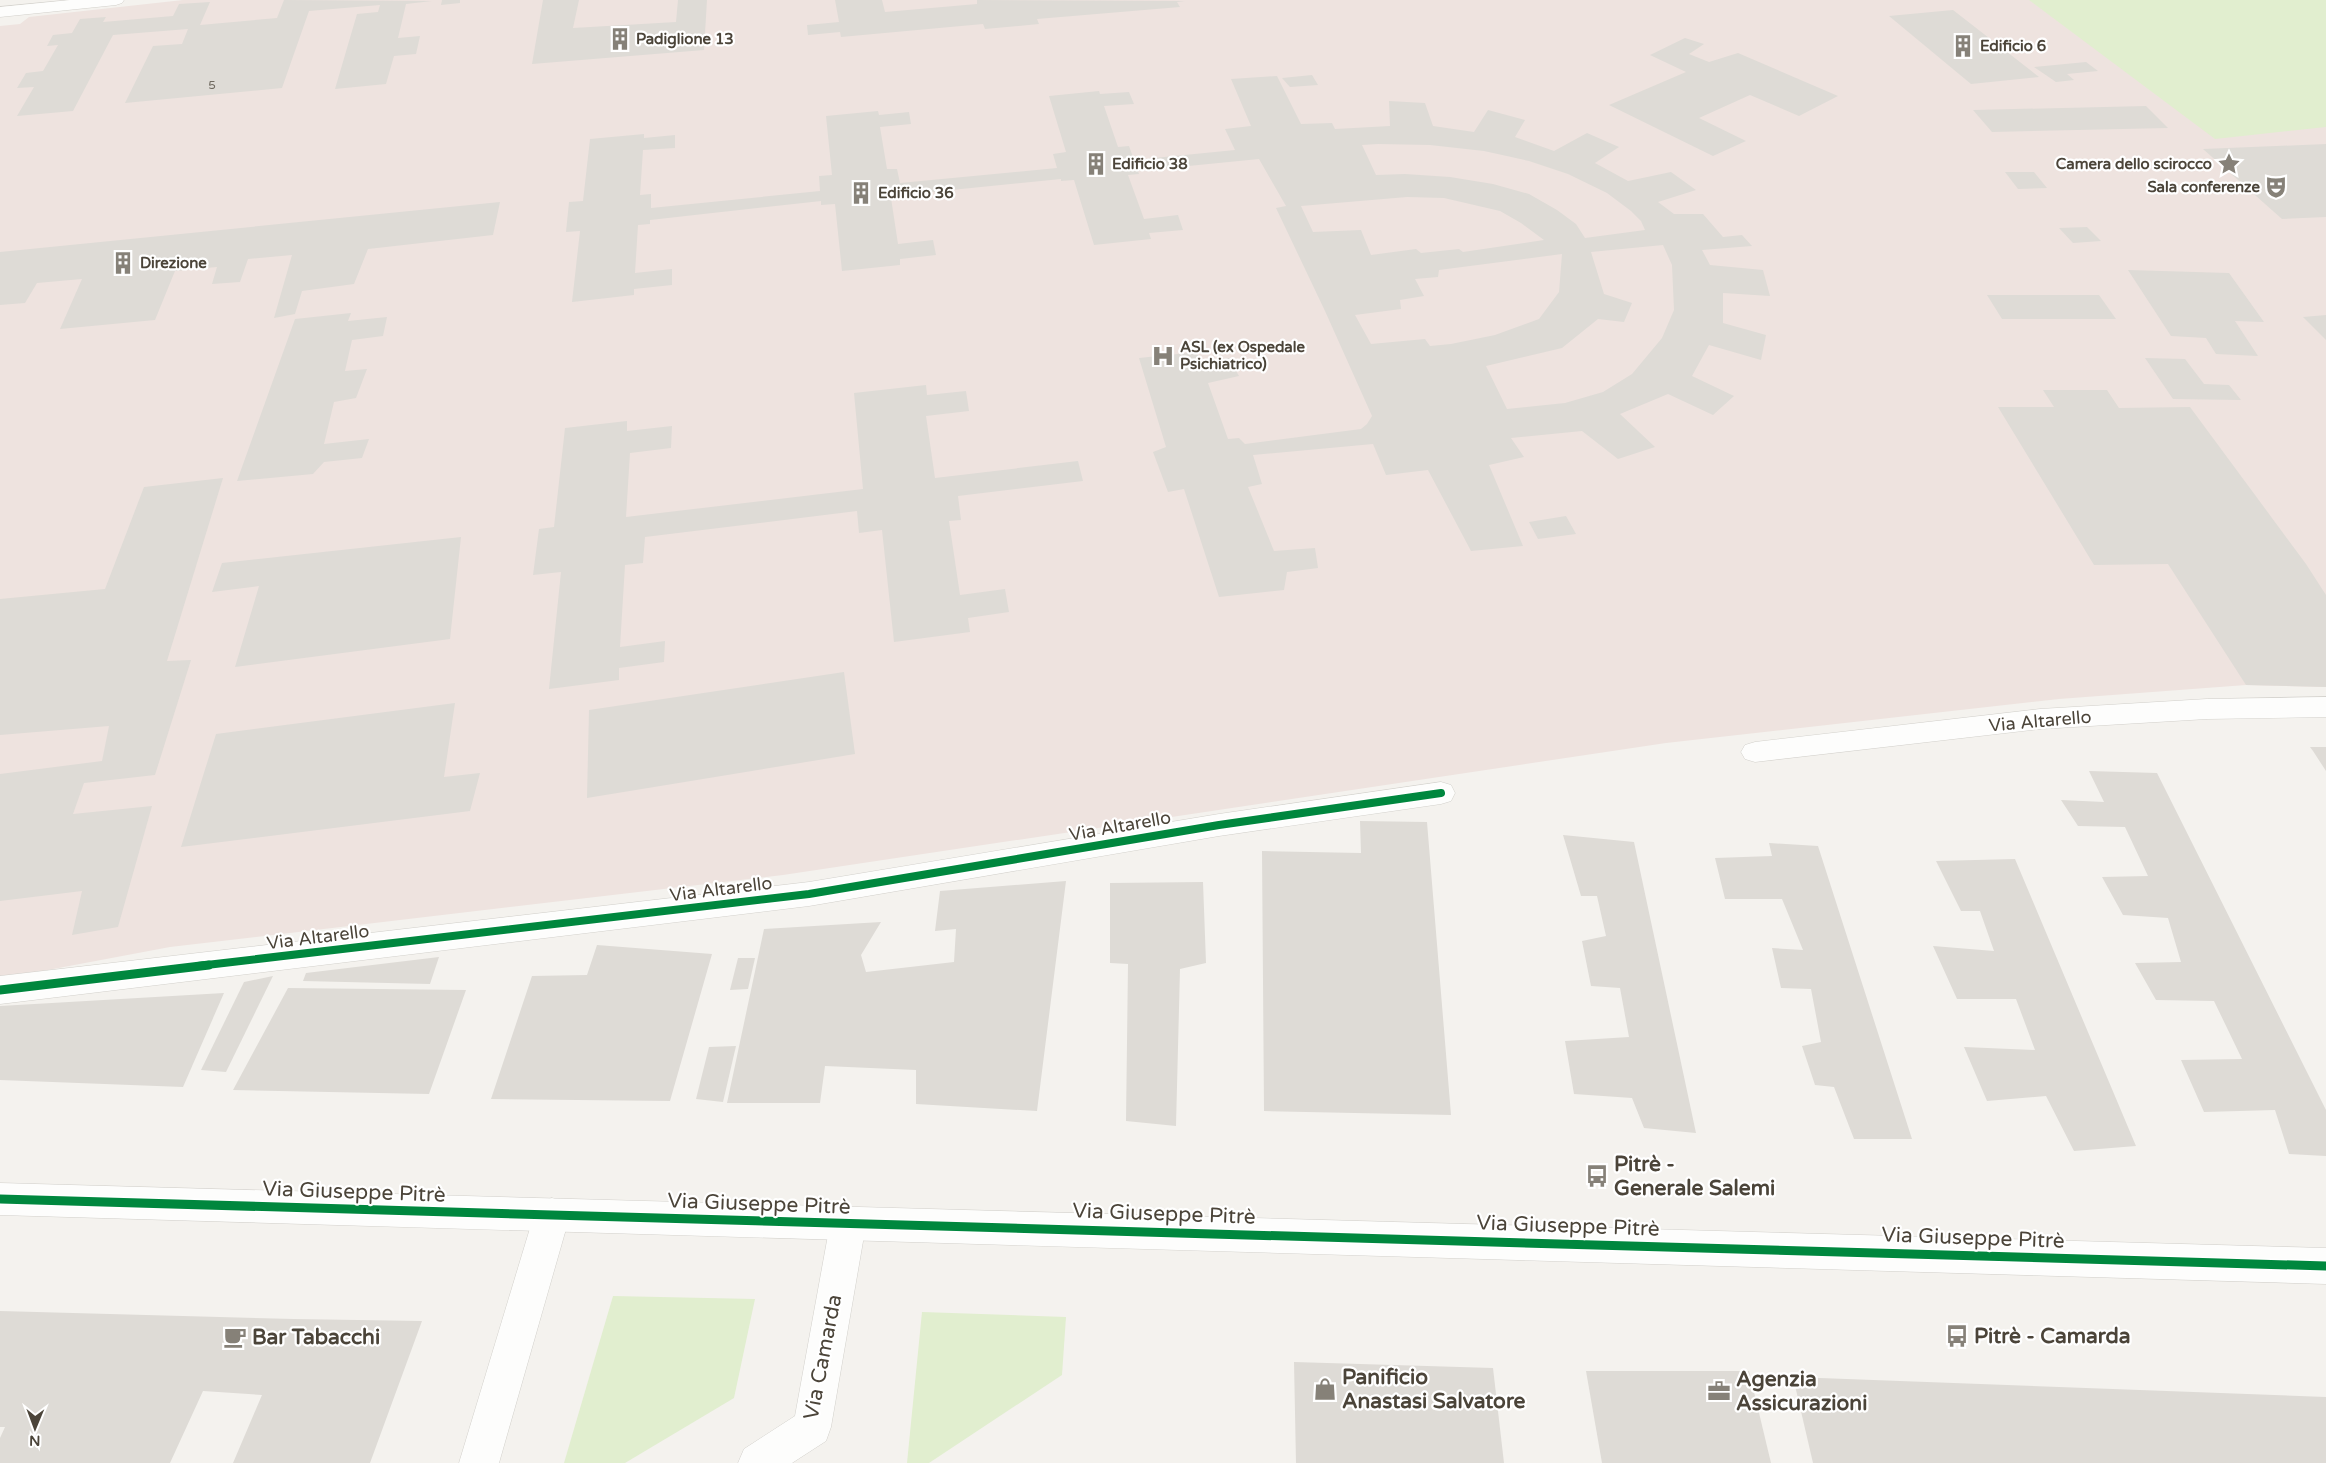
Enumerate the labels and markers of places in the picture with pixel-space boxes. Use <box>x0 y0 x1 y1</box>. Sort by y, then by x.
building icon: Padiglione 13 <box>607 26 633 52</box>
place label: Padiglione 13 <box>636 30 734 49</box>
building icon: Edificio 6 <box>1950 33 1976 59</box>
place label: Edificio 6 <box>1980 37 2046 55</box>
building icon: Edificio 38 <box>1083 151 1109 177</box>
place icon: Camera dello scirocco <box>2216 151 2242 177</box>
place label: Edificio 38 <box>1112 155 1188 173</box>
place label: Camera dello scirocco <box>2056 155 2212 173</box>
theatre icon: Sala conferenze <box>2263 174 2289 200</box>
place label: Sala conferenze <box>2147 178 2261 196</box>
building icon: Edificio 36 <box>848 180 874 206</box>
place label: Edificio 36 <box>878 184 954 202</box>
building icon: Direzione <box>110 250 136 276</box>
place label: Direzione <box>140 254 207 272</box>
place label: ASL (ex Ospedale Psichiatrico) <box>1180 338 1306 373</box>
hospital icon: ASL (ex Ospedale Psichiatrico) <box>1150 343 1176 369</box>
place label: Pitrè - Generale Salemi <box>1614 1152 1775 1201</box>
bus stop icon: Pitrè - Generale Salemi <box>1584 1163 1610 1189</box>
bus stop icon: Pitrè - Camarda <box>1944 1323 1970 1349</box>
cafe icon: Bar Tabacchi <box>222 1324 248 1350</box>
place label: Pitrè - Camarda <box>1974 1324 2131 1349</box>
place label: Bar Tabacchi <box>252 1325 380 1350</box>
place label: Panificio Anastasi Salvatore <box>1342 1365 1526 1414</box>
place label: Agenzia Assicurazioni <box>1736 1367 1867 1416</box>
shop icon: Panificio Anastasi Salvatore <box>1312 1376 1338 1402</box>
office icon: Agenzia Assicurazioni <box>1706 1378 1732 1404</box>

